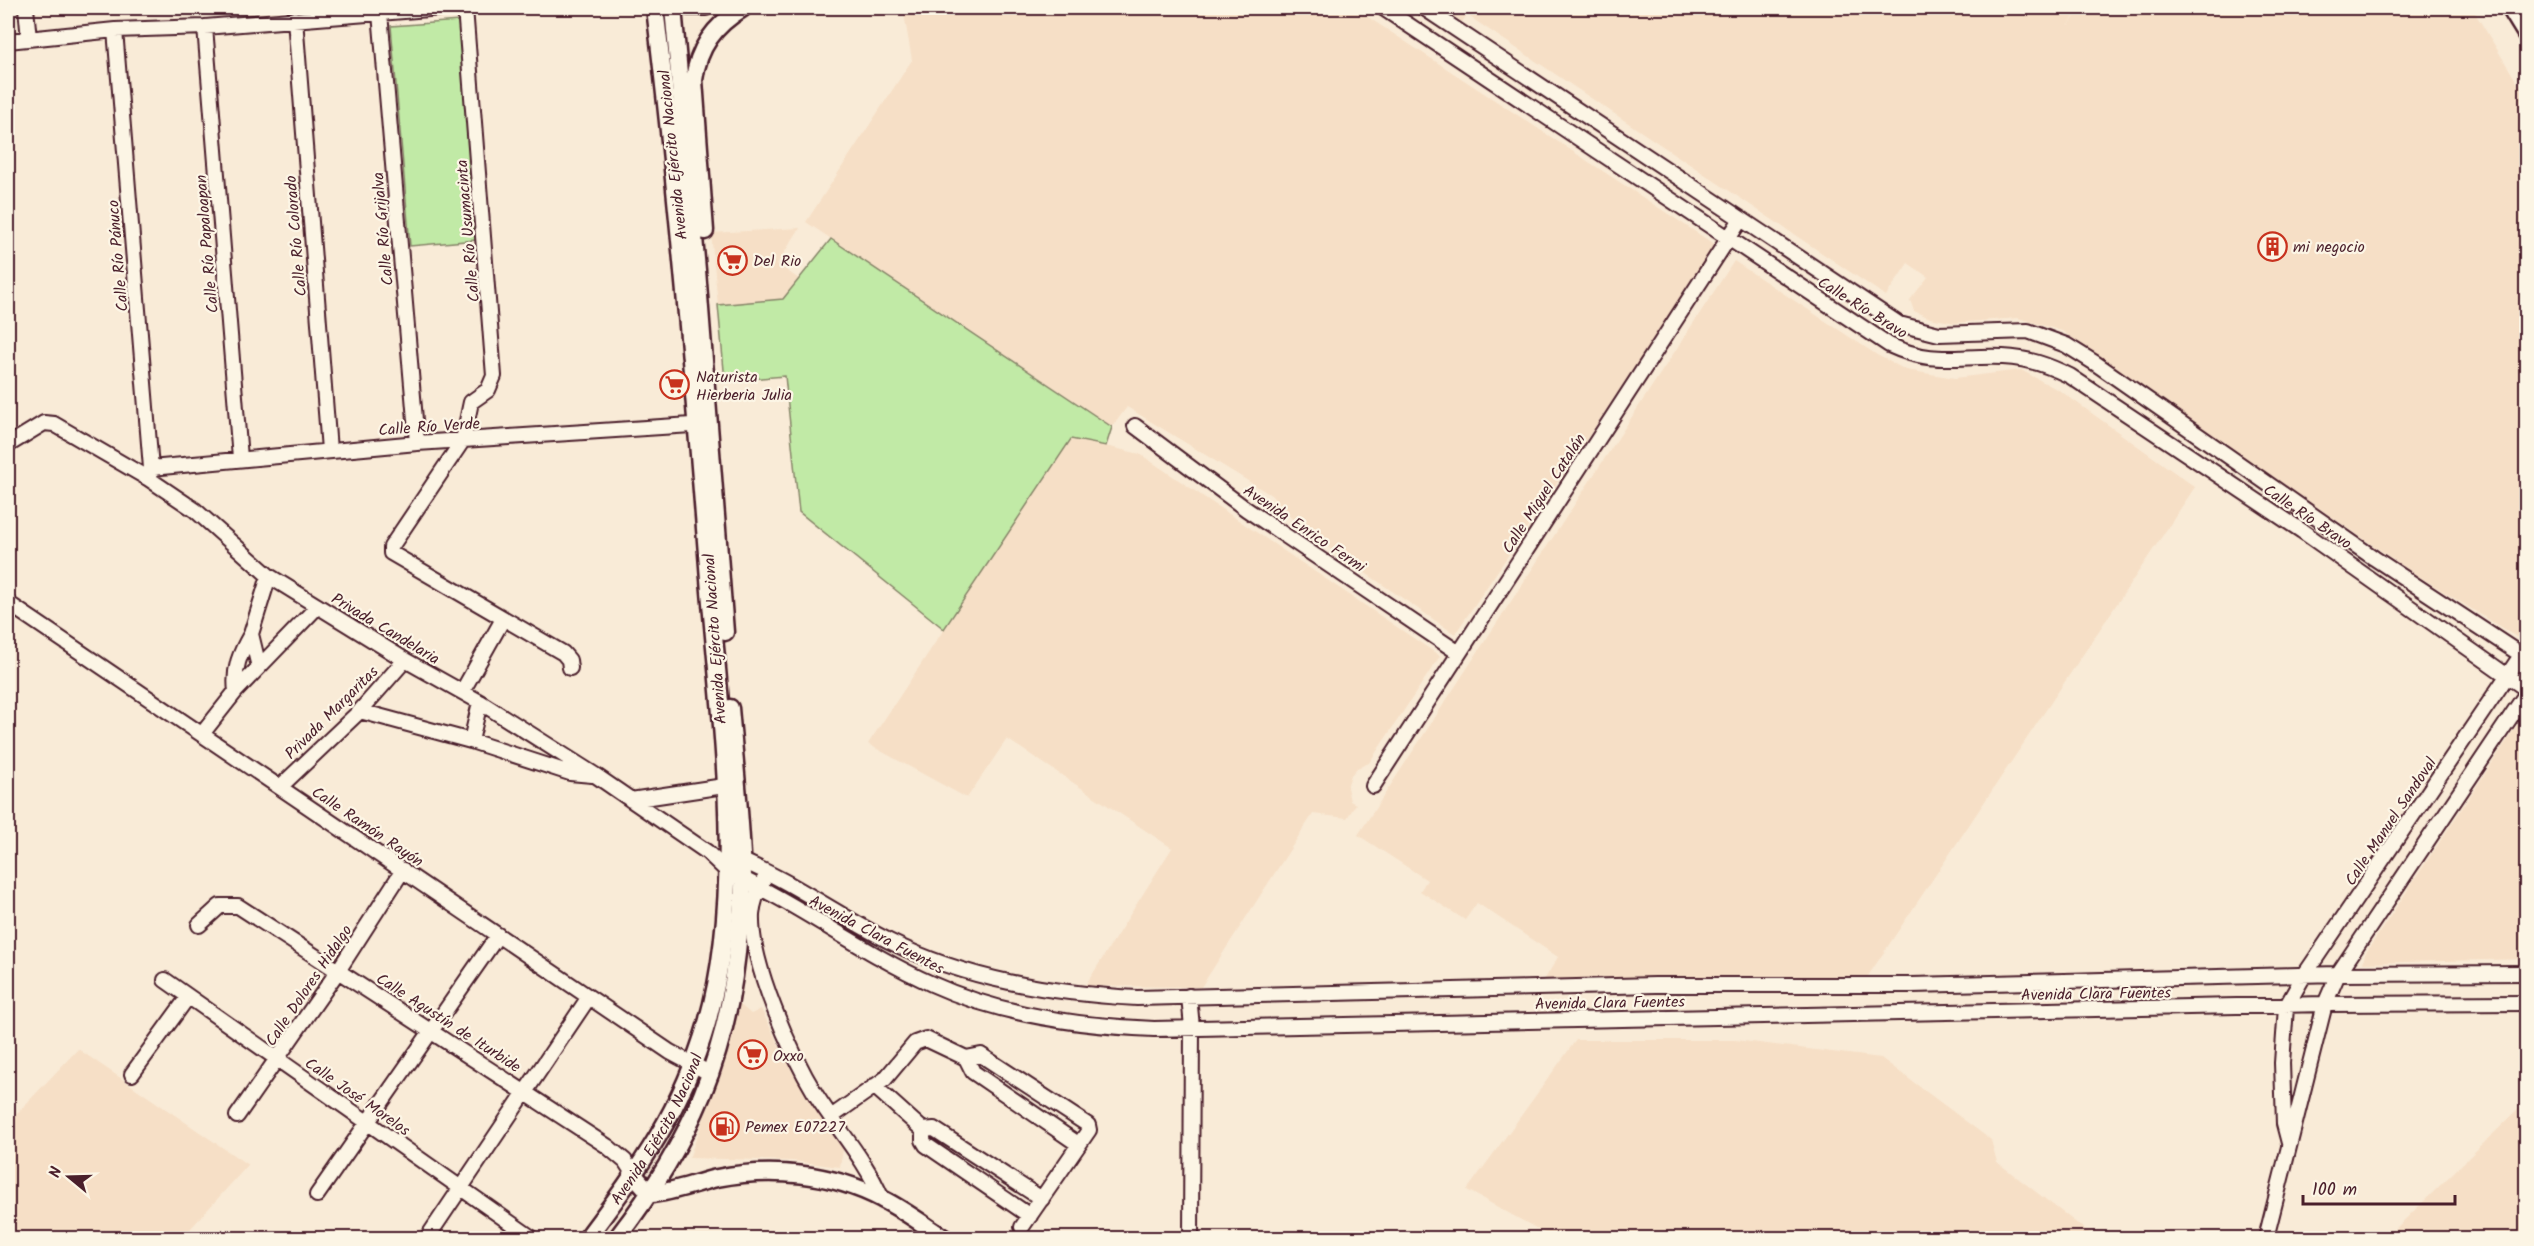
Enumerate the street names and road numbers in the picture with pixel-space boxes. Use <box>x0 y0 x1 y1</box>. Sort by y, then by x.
street label: Avenida Ejército Nacional <box>652 68 695 241</box>
street label: Calle Río Usumacinta <box>450 159 487 303</box>
street label: Calle Río Grijalva <box>366 171 401 287</box>
street label: Calle Río Papaloapan <box>189 174 226 314</box>
street label: Calle Río Colorado <box>279 174 314 297</box>
street label: Calle Río Pánuco <box>101 199 136 313</box>
street label: Calle Río Bravo <box>1812 271 1912 346</box>
street label: Calle Río Verde <box>378 411 481 444</box>
street label: Calle Miguel Catalán <box>1496 429 1592 559</box>
street label: Calle Río Bravo <box>2258 478 2357 556</box>
street label: Avenida Enrico Fermi <box>1238 479 1371 580</box>
street label: Avenida Ejército Nacional <box>697 553 734 725</box>
street label: Privada Candelaria <box>326 587 444 672</box>
street label: Privada Margaritas <box>279 660 385 766</box>
street label: Calle Manuel Sandoval <box>2339 752 2444 891</box>
street label: Calle Ramón Rayón <box>306 780 428 874</box>
street label: Avenida Clara Fuentes <box>804 889 949 982</box>
street label: Calle Dolores Hidalgo <box>259 920 359 1052</box>
street label: Calle Agustín de Iturbide <box>371 967 526 1080</box>
street label: Avenida Clara Fuentes <box>2021 981 2171 1008</box>
street label: Avenida Clara Fuentes <box>1535 990 1685 1017</box>
street label: Avenida Ejército Nacional <box>605 1050 710 1210</box>
street label: Calle José Morelos <box>299 1051 415 1143</box>

